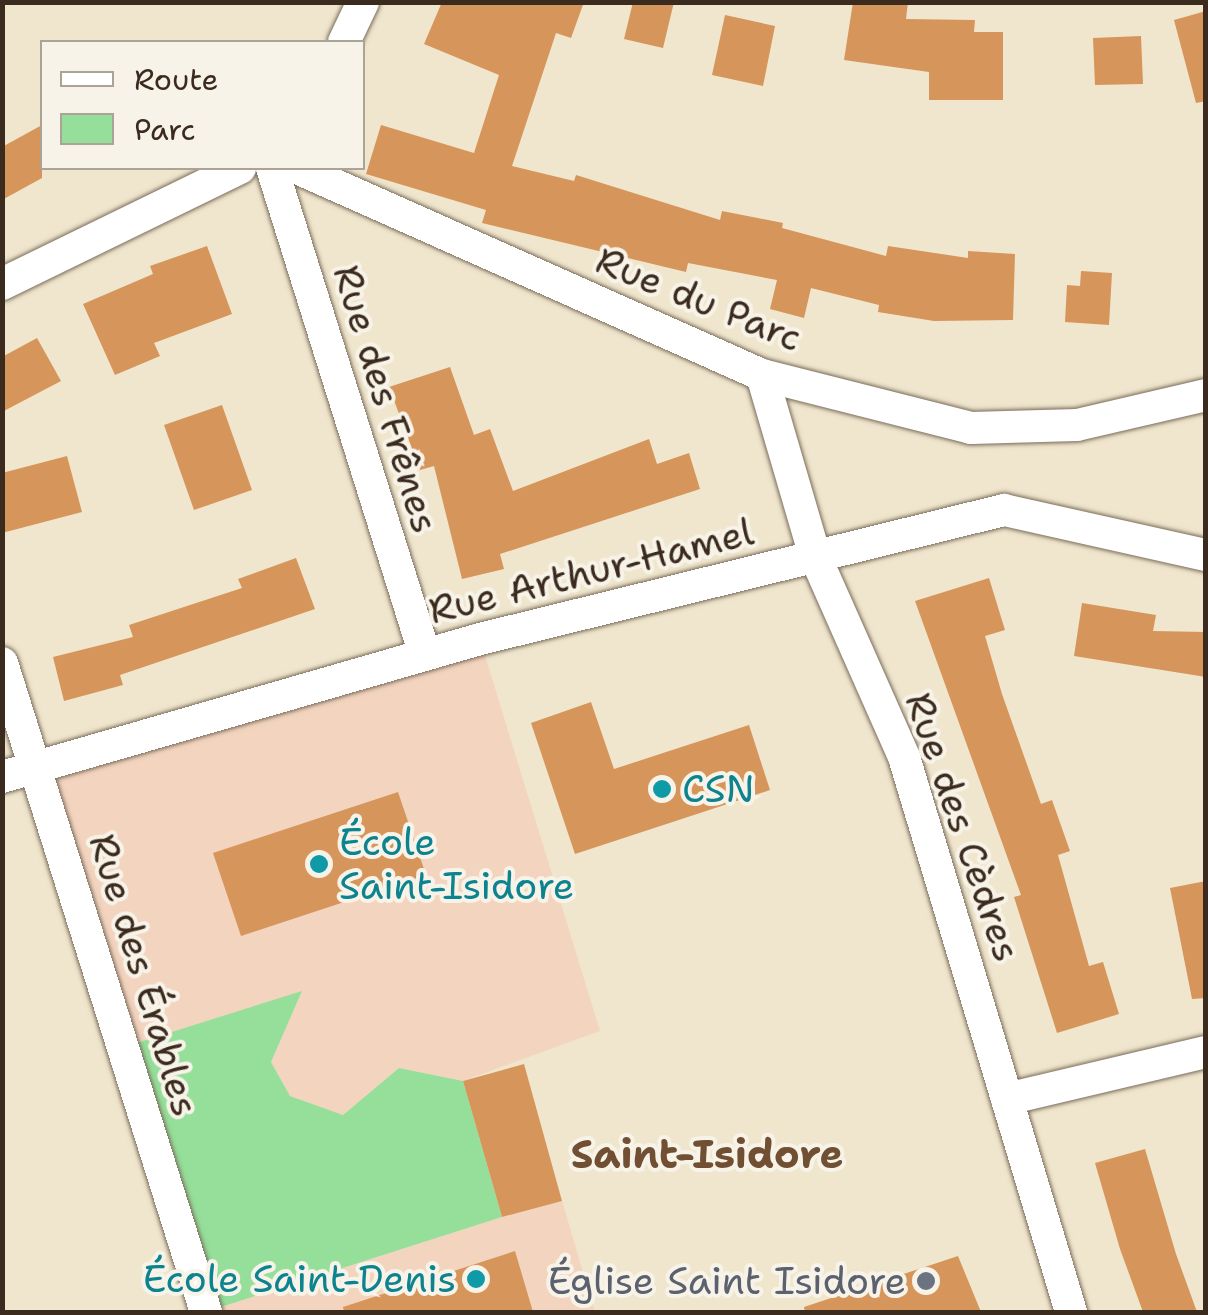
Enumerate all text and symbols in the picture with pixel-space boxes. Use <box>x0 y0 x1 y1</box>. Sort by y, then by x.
legend <box>40 40 365 170</box>
text: Route <box>134 59 218 100</box>
text: Parc <box>134 109 196 150</box>
street label: Rue du Parc <box>589 237 809 361</box>
street label: Rue des Frênes <box>324 260 448 538</box>
street label: Rue Arthur-Hamel <box>424 509 758 633</box>
street label: Rue des Cèdres <box>896 687 1030 967</box>
place label: CSN <box>682 766 755 812</box>
marker: CSN <box>651 778 673 800</box>
place label: École Saint-Isidore <box>339 819 574 908</box>
street label: Rue des Érables <box>79 828 209 1122</box>
marker: École Saint-Isidore <box>308 853 330 875</box>
district label: Saint-Isidore <box>571 1130 843 1178</box>
place label: École Saint-Denis <box>143 1256 456 1302</box>
place label: Église Saint Isidore <box>548 1258 906 1304</box>
marker: École Saint-Denis <box>465 1268 487 1290</box>
marker: Église Saint Isidore <box>915 1270 937 1292</box>

